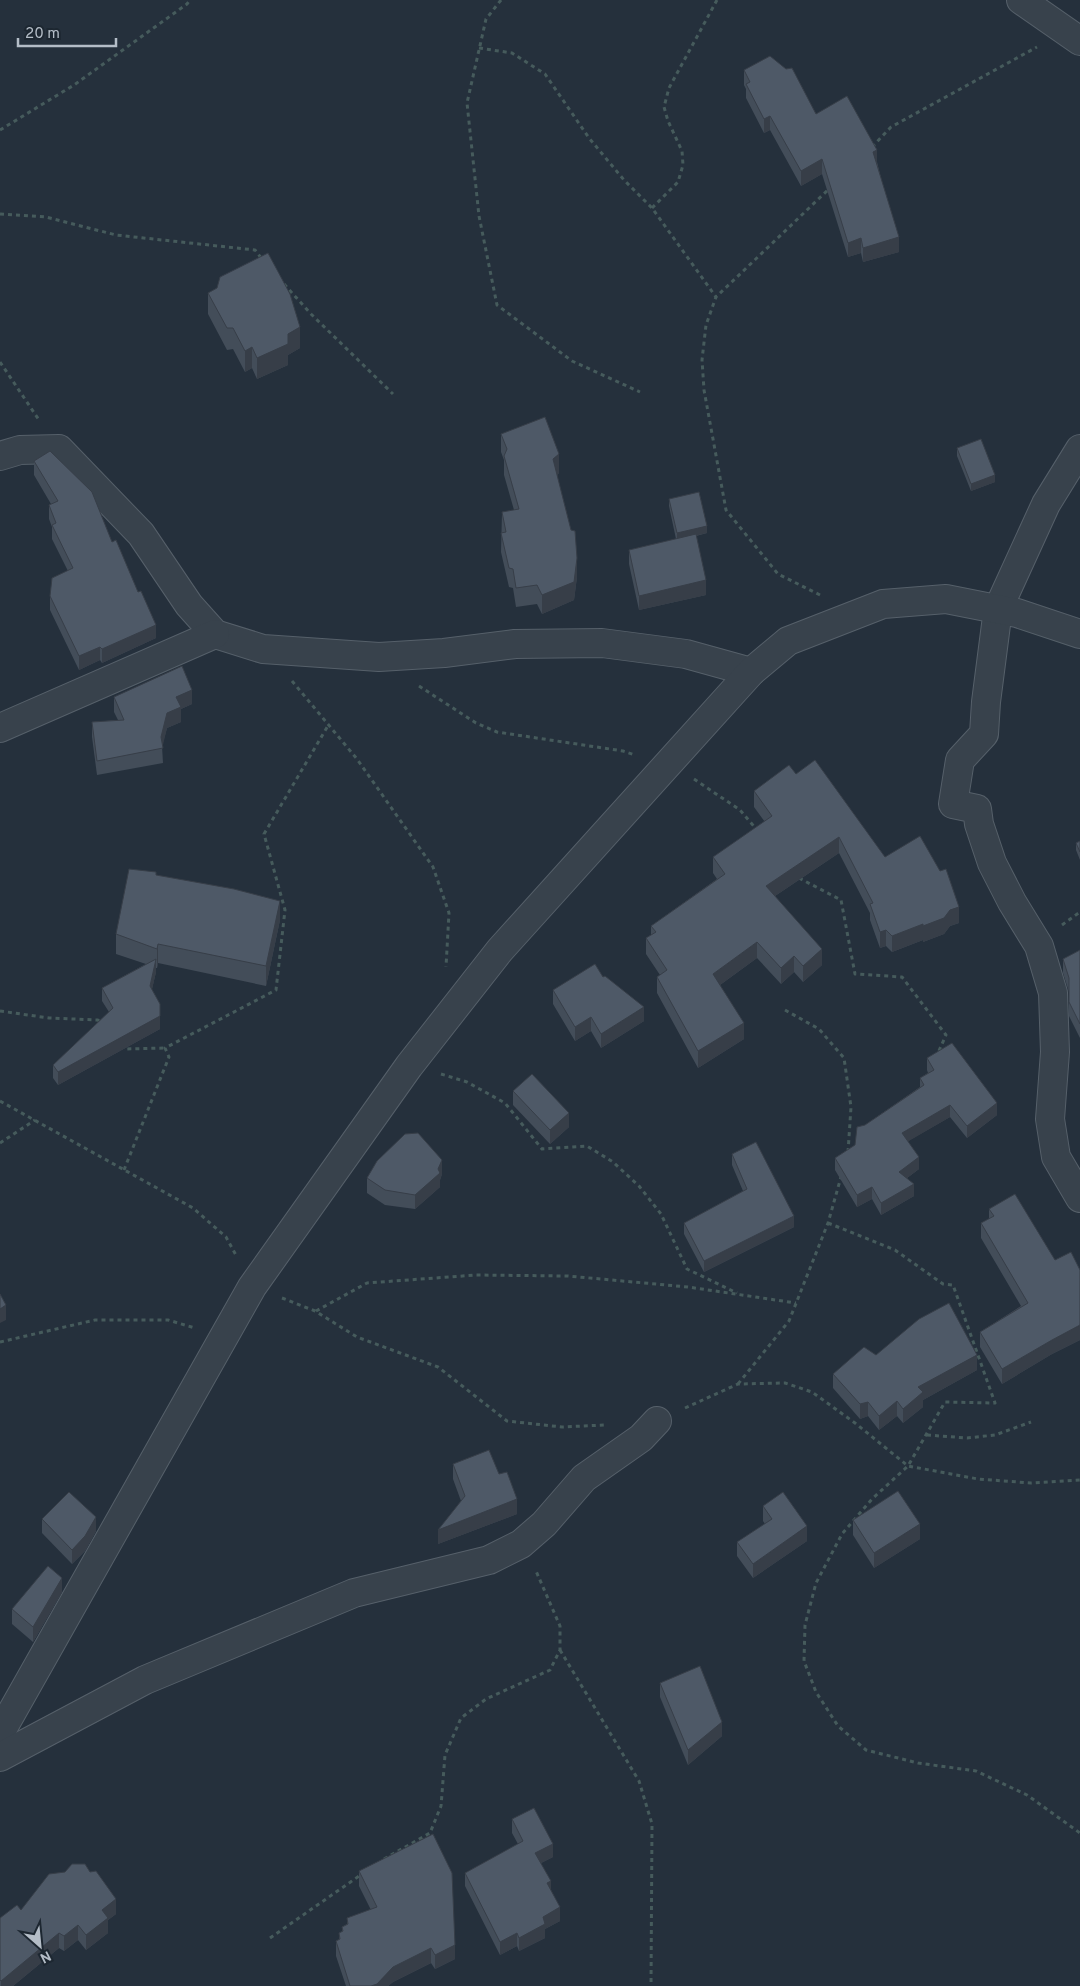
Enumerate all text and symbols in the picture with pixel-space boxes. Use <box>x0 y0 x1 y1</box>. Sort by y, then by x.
scale bar <box>18 15 115 47</box>
text: 20 m <box>25 25 60 44</box>
north arrow <box>15 1921 65 1971</box>
text: N <box>37 1946 54 1966</box>

